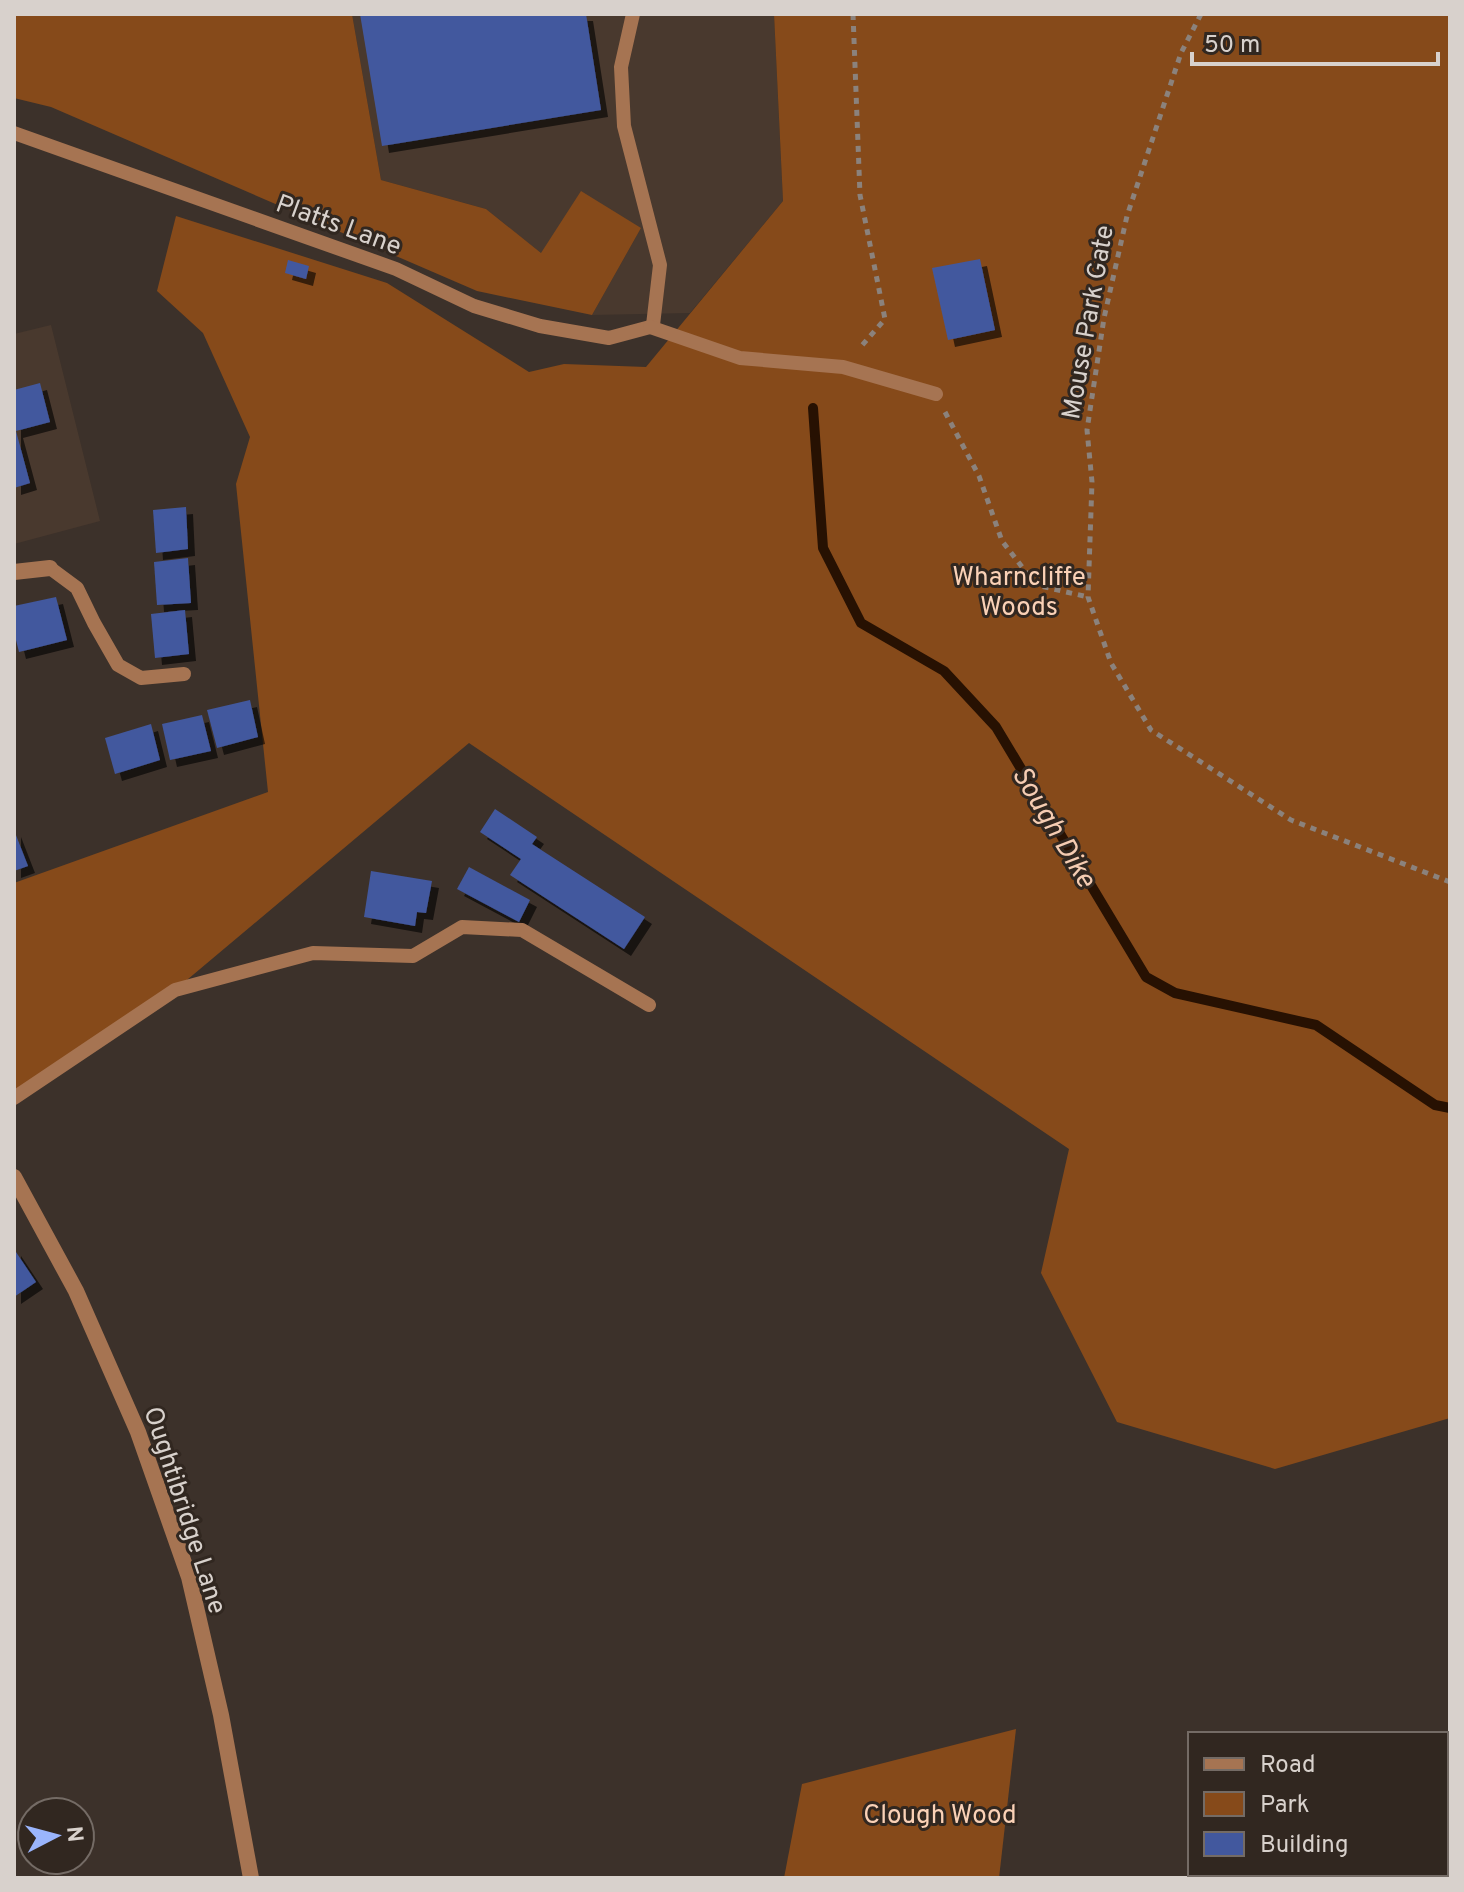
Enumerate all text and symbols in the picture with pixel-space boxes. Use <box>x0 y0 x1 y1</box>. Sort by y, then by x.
scale bar <box>1192 16 1438 66</box>
text: 50 m <box>1204 31 1260 61</box>
street label: Platts Lane <box>271 188 406 264</box>
street label: Mouse Park Gate <box>1056 223 1123 422</box>
park label: Wharncliffe Woods <box>952 562 1086 625</box>
water label: Sough Dike <box>1002 760 1103 895</box>
street label: Oughtibridge Lane <box>135 1403 233 1619</box>
legend <box>1188 1732 1448 1876</box>
text: Road <box>1260 1751 1316 1781</box>
text: Park <box>1260 1791 1310 1821</box>
north arrow <box>16 1796 96 1876</box>
park label: Clough Wood <box>863 1800 1017 1833</box>
text: N <box>59 1825 88 1843</box>
text: Building <box>1260 1831 1349 1861</box>

